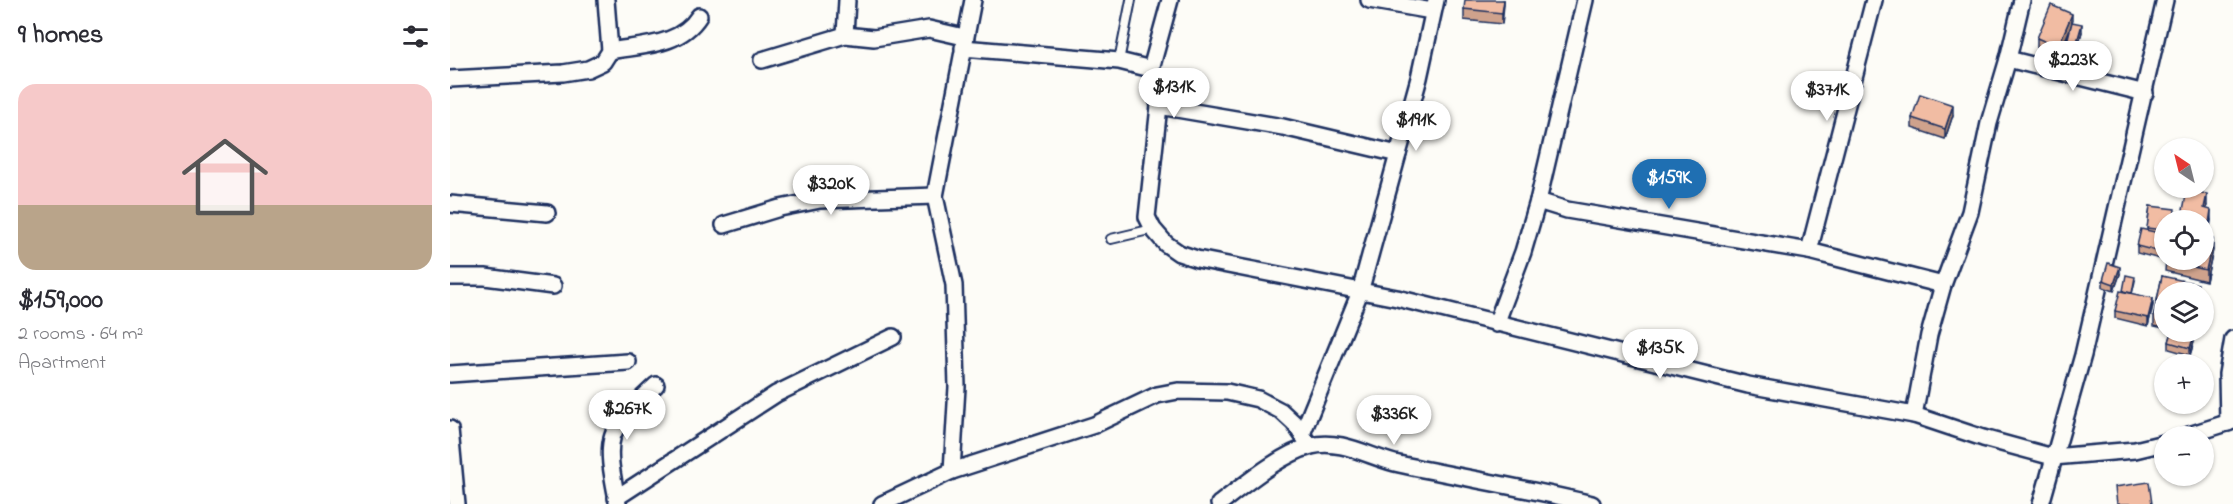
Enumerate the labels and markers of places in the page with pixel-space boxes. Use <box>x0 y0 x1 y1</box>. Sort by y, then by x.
pin: $223K <box>2031 41 2115 92</box>
pin: $131K <box>1132 68 1216 119</box>
pin: $371K <box>1785 71 1869 122</box>
pin: $191K <box>1374 101 1458 152</box>
pin: $159K <box>1627 159 1711 210</box>
pin: $320K <box>789 165 873 216</box>
pin: $135K <box>1618 329 1702 380</box>
pin: $267K <box>585 390 669 441</box>
pin: $336K <box>1352 395 1436 446</box>

